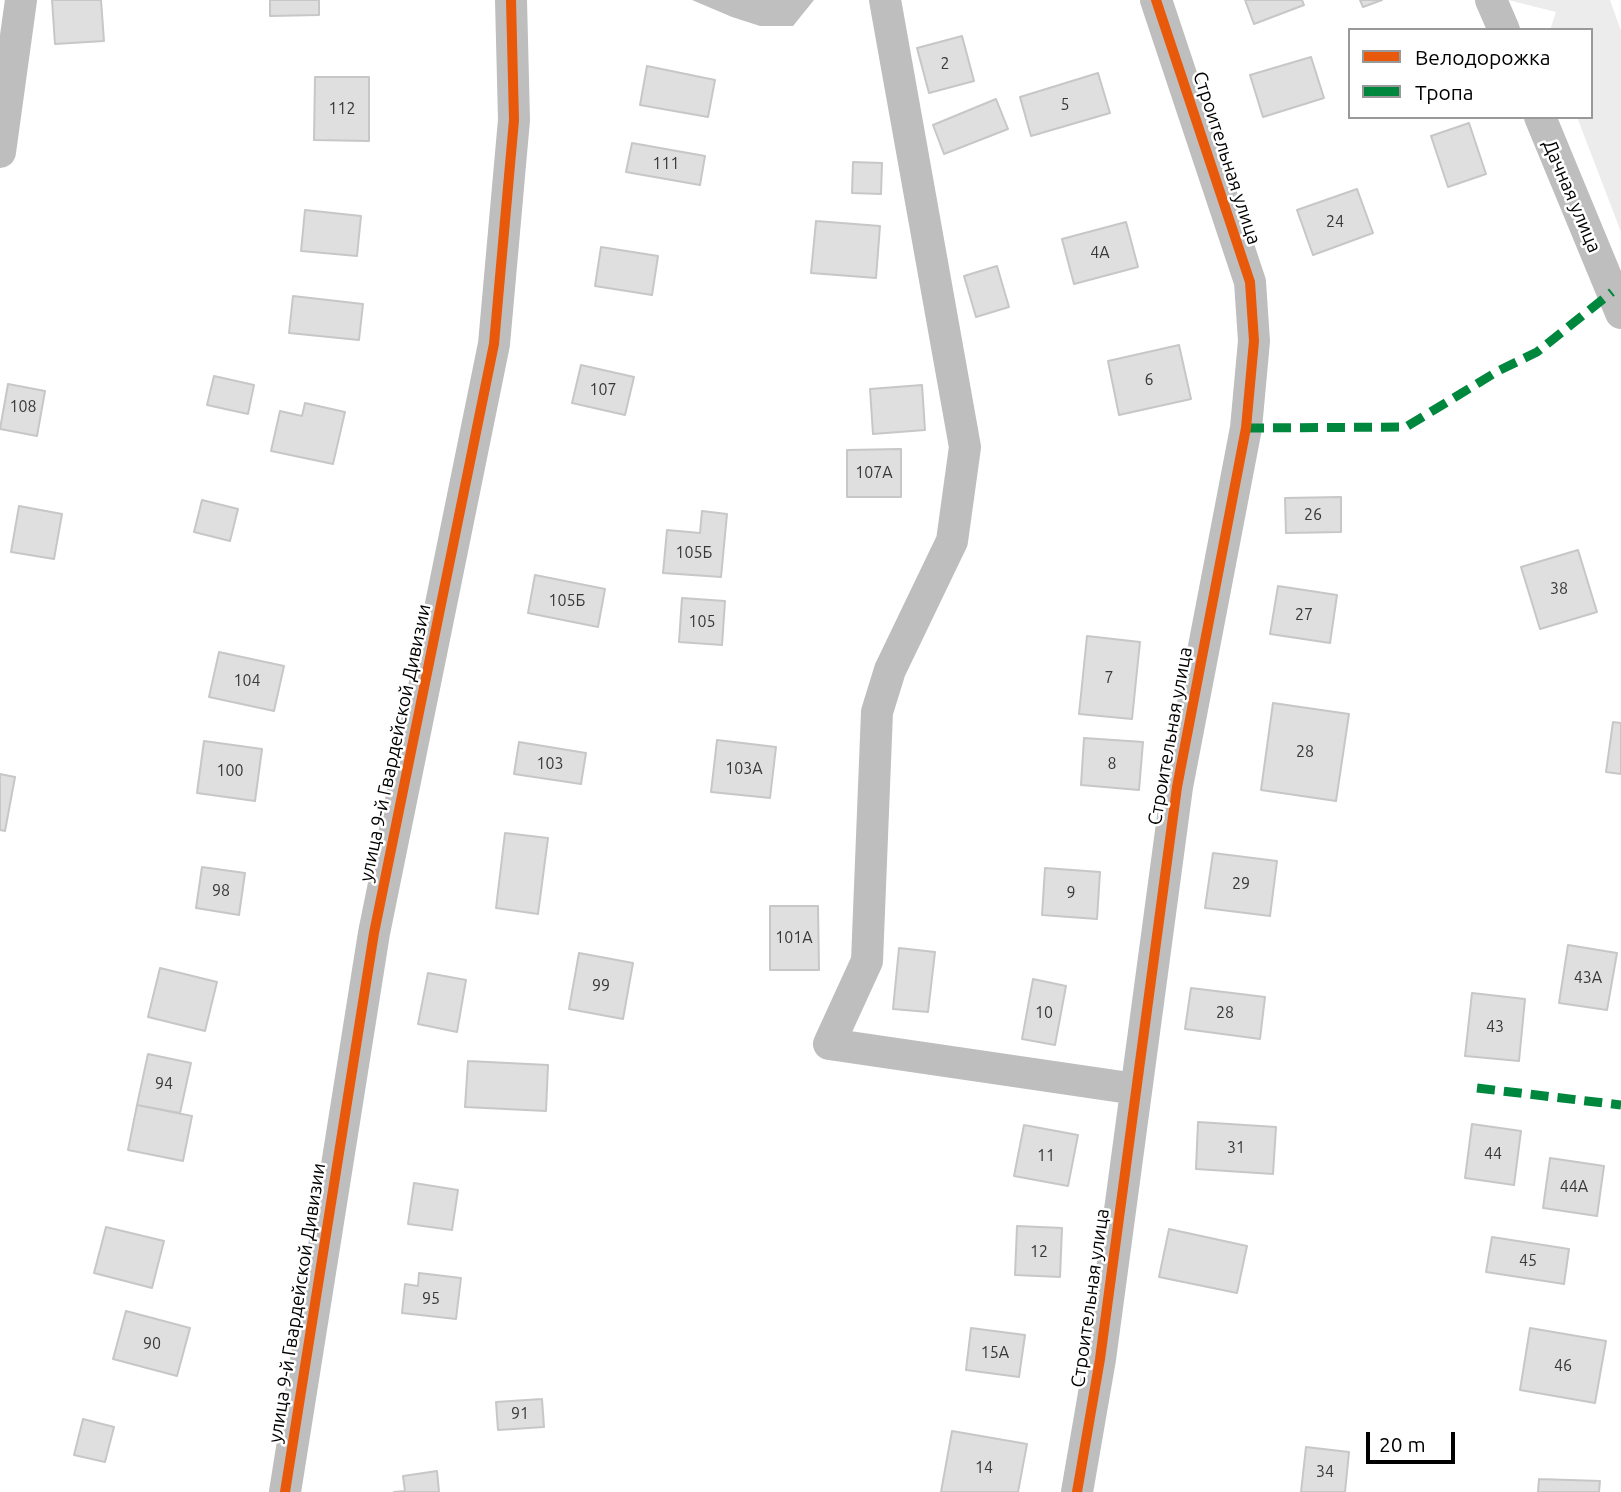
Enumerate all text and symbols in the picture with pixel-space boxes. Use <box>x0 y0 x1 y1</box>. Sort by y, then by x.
legend <box>1348 28 1593 119</box>
text: Велодорожка <box>1415 45 1551 69</box>
house number: 2 <box>940 54 950 74</box>
street label: Строительная улица <box>1188 69 1266 247</box>
text: Тропа <box>1415 80 1474 104</box>
house number: 5 <box>1060 95 1070 115</box>
house number: 112 <box>328 99 356 119</box>
street label: Дачная улица <box>1538 136 1606 256</box>
house number: 111 <box>652 154 680 174</box>
house number: 24 <box>1326 212 1344 232</box>
house number: 4А <box>1090 243 1110 263</box>
house number: 6 <box>1144 370 1154 390</box>
house number: 107 <box>589 380 617 400</box>
house number: 108 <box>9 397 37 417</box>
house number: 107А <box>855 463 893 483</box>
house number: 26 <box>1304 505 1322 525</box>
house number: 105Б <box>676 543 712 563</box>
house number: 38 <box>1550 579 1568 599</box>
house number: 105Б <box>549 591 585 611</box>
street label: улица 9-й Гвардейской Дивизии <box>354 602 436 884</box>
house number: 27 <box>1295 605 1313 625</box>
house number: 105 <box>688 612 716 632</box>
street label: Строительная улица <box>1143 645 1197 827</box>
house number: 7 <box>1104 668 1114 688</box>
house number: 104 <box>233 671 261 691</box>
house number: 28 <box>1296 742 1314 762</box>
house number: 103 <box>536 754 564 774</box>
house number: 8 <box>1107 754 1117 774</box>
house number: 103А <box>725 759 763 779</box>
house number: 100 <box>216 761 244 781</box>
house number: 29 <box>1232 874 1250 894</box>
house number: 98 <box>212 881 230 901</box>
house number: 9 <box>1066 883 1076 903</box>
house number: 101А <box>775 928 813 948</box>
house number: 43А <box>1574 968 1602 988</box>
house number: 99 <box>592 976 610 996</box>
house number: 10 <box>1035 1003 1053 1023</box>
house number: 28 <box>1216 1003 1234 1023</box>
house number: 43 <box>1486 1017 1504 1037</box>
house number: 94 <box>155 1074 173 1094</box>
house number: 31 <box>1227 1138 1245 1158</box>
house number: 44 <box>1484 1144 1502 1164</box>
house number: 11 <box>1037 1146 1055 1166</box>
street label: улица 9-й Гвардейской Дивизии <box>264 1161 330 1445</box>
house number: 44А <box>1560 1177 1588 1197</box>
street label: Строительная улица <box>1066 1207 1114 1389</box>
house number: 12 <box>1030 1242 1048 1262</box>
house number: 45 <box>1519 1251 1537 1271</box>
house number: 95 <box>422 1289 440 1309</box>
house number: 90 <box>143 1334 161 1354</box>
house number: 15А <box>981 1343 1009 1363</box>
house number: 46 <box>1554 1356 1572 1376</box>
house number: 91 <box>511 1404 529 1424</box>
scale bar <box>1369 1418 1458 1462</box>
text: 20 m <box>1379 1432 1426 1456</box>
house number: 14 <box>975 1458 993 1478</box>
house number: 34 <box>1316 1462 1334 1482</box>

